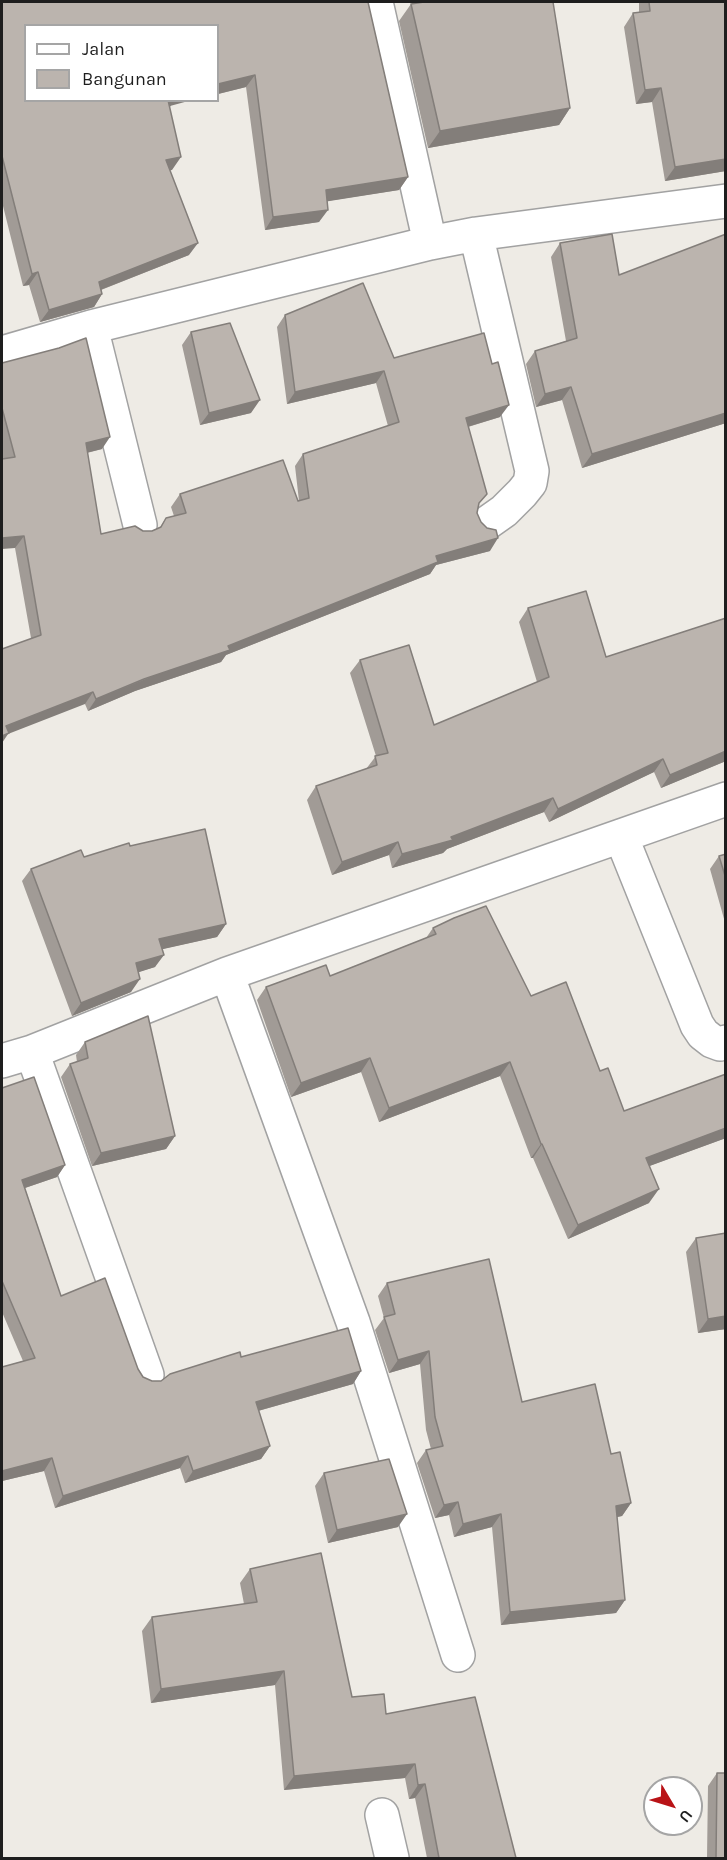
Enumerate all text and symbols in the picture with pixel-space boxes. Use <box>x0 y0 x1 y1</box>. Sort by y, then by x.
legend <box>24 24 219 102</box>
text: Jalan <box>82 38 125 60</box>
text: Bangunan <box>82 68 167 90</box>
north arrow <box>643 1776 703 1836</box>
text: U <box>675 1806 697 1826</box>

